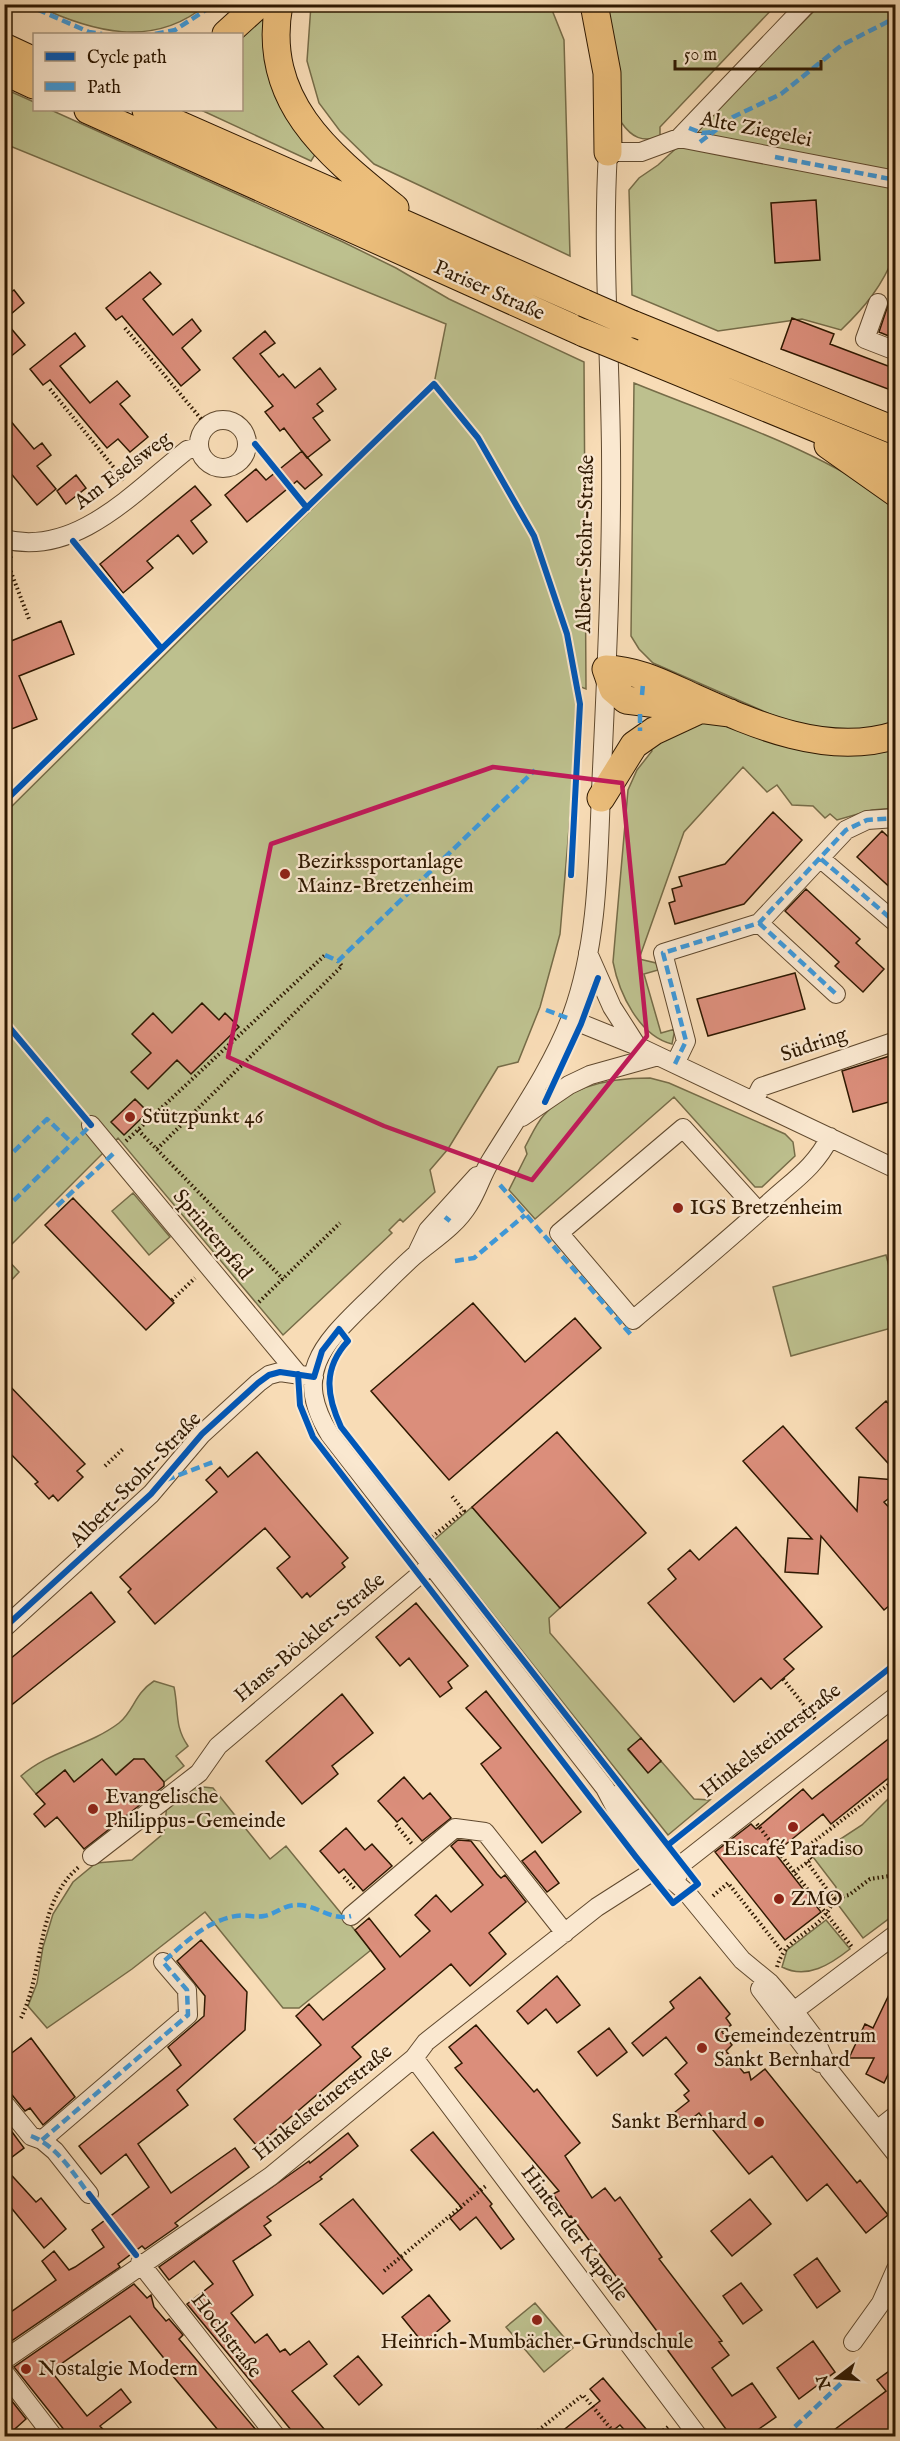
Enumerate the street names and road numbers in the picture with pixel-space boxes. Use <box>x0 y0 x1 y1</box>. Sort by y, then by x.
street label: Alte Ziegelei <box>697 106 814 154</box>
street label: Pariser Straße <box>429 254 549 328</box>
street label: Am Eselsweg <box>68 425 177 517</box>
street label: Albert-Stohr-Straße <box>571 454 601 634</box>
street label: Südring <box>777 1021 851 1069</box>
street label: Sprinterpfad <box>166 1184 258 1287</box>
street label: Albert-Stohr-Straße <box>64 1406 208 1554</box>
street label: Hans-Böckler-Straße <box>229 1567 391 1709</box>
street label: Hinkelsteinerstraße <box>695 1677 847 1804</box>
street label: Hinkelsteinerstraße <box>248 2038 398 2167</box>
street label: Hinter der Kapelle <box>514 2161 634 2308</box>
street label: Hochstraße <box>184 2288 268 2384</box>

